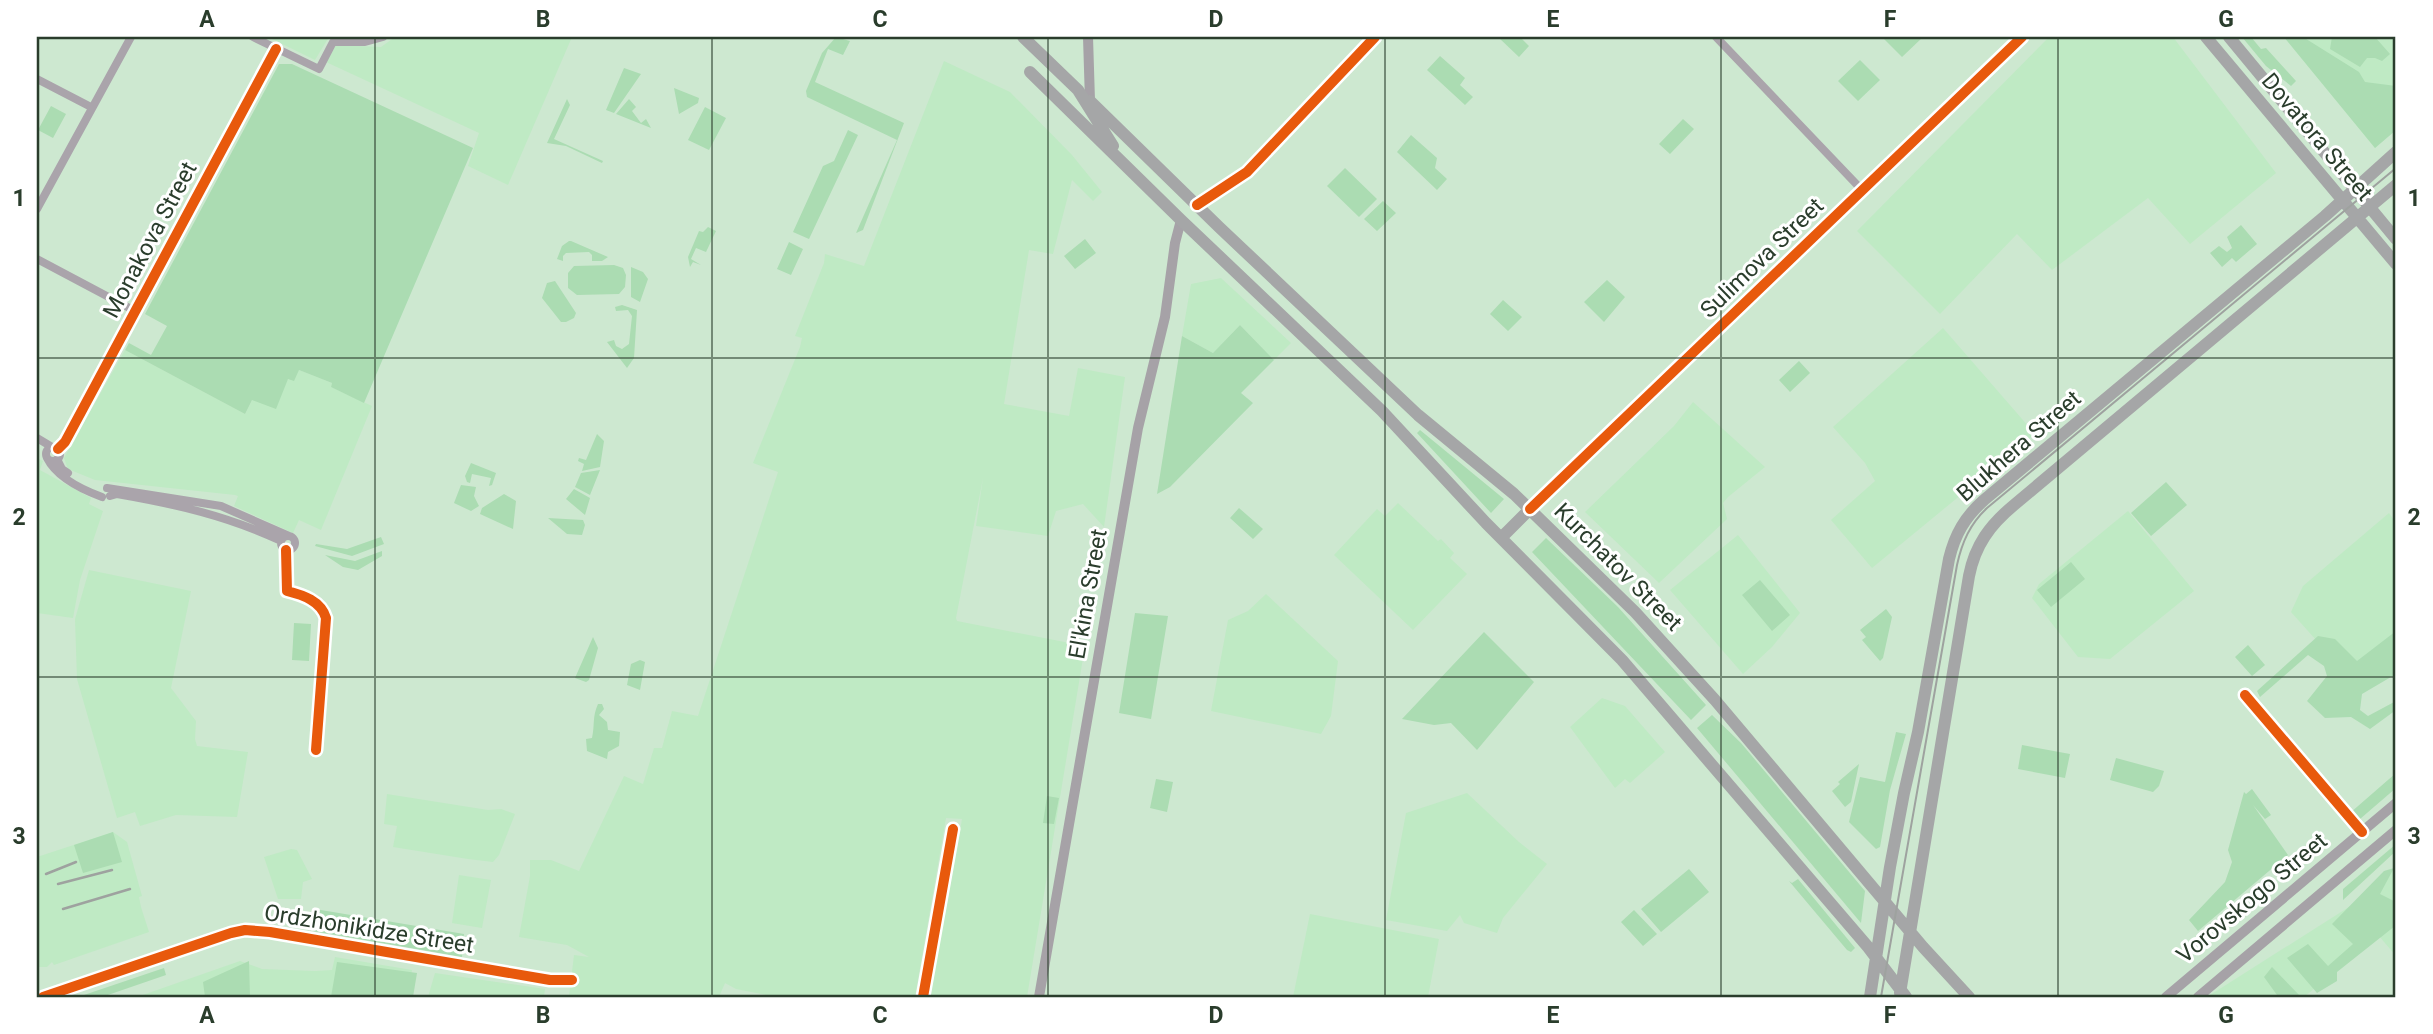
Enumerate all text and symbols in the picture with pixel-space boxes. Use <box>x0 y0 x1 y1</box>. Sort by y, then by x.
text: A <box>199 6 215 33</box>
text: B <box>536 6 550 33</box>
text: C <box>872 6 888 33</box>
text: D <box>1209 6 1223 33</box>
text: E <box>1547 6 1560 33</box>
text: F <box>1884 6 1897 33</box>
text: G <box>2218 6 2234 33</box>
street label: Dovatora Street <box>2256 68 2378 206</box>
street label: Monakova Street <box>97 157 203 323</box>
text: 1 <box>12 185 26 212</box>
text: 1 <box>2407 185 2421 212</box>
street label: Sulimova Street <box>1695 193 1829 323</box>
street label: Blukhera Street <box>1952 385 2086 507</box>
street label: Kurchatov Street <box>1549 498 1687 636</box>
text: 2 <box>12 504 26 531</box>
text: 2 <box>2407 504 2421 531</box>
street label: El'kina Street <box>1063 527 1113 661</box>
text: 3 <box>12 823 26 850</box>
text: 3 <box>2407 823 2421 850</box>
street label: Vorovskogo Street <box>2171 827 2333 969</box>
street label: Ordzhonikidze Street <box>262 899 476 959</box>
text: A <box>199 1002 215 1029</box>
text: B <box>536 1002 550 1029</box>
text: C <box>872 1002 888 1029</box>
text: D <box>1209 1002 1223 1029</box>
text: E <box>1547 1002 1560 1029</box>
text: F <box>1884 1002 1897 1029</box>
text: G <box>2218 1002 2234 1029</box>

